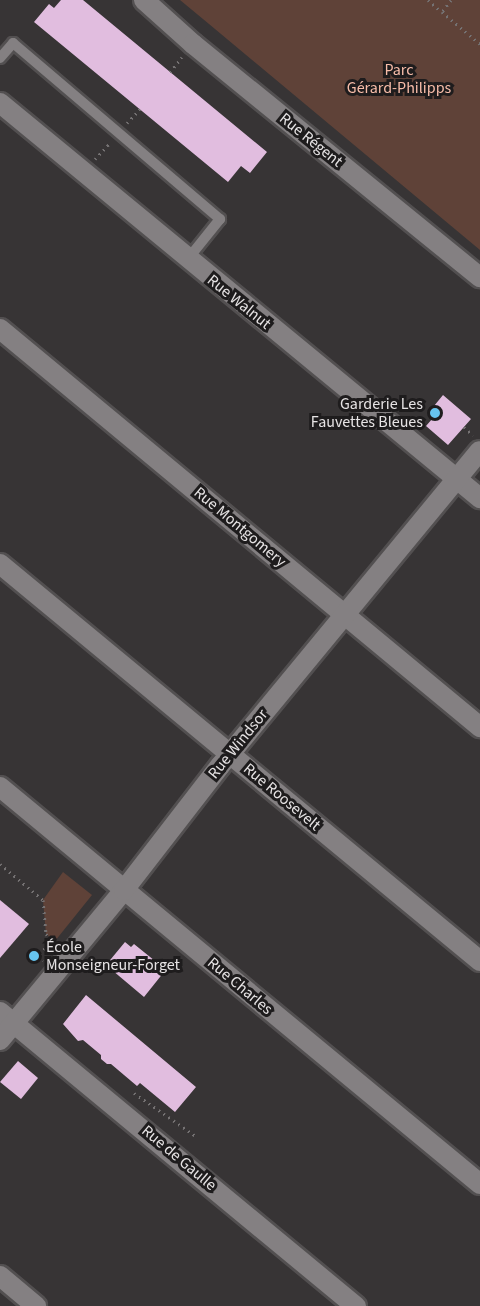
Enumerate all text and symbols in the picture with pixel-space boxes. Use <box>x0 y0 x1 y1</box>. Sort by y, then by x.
park label: Parc Gérard-Philipps <box>347 60 451 98</box>
street label: Rue Régent <box>276 109 346 171</box>
street label: Rue Walnut <box>203 271 275 333</box>
place label: Garderie Les Fauvettes Bleues <box>311 394 423 432</box>
marker: Garderie Les Fauvettes Bleues <box>428 406 442 420</box>
street label: Rue Montgomery <box>190 483 290 571</box>
street label: Rue Windsor <box>204 705 272 783</box>
street label: Rue Roosevelt <box>240 759 324 835</box>
place label: École Monseigneur-Forget <box>46 937 180 975</box>
marker: École Monseigneur-Forget <box>27 949 41 963</box>
street label: Rue Charles <box>204 953 276 1019</box>
street label: Rue de Gaulle <box>138 1121 220 1195</box>

